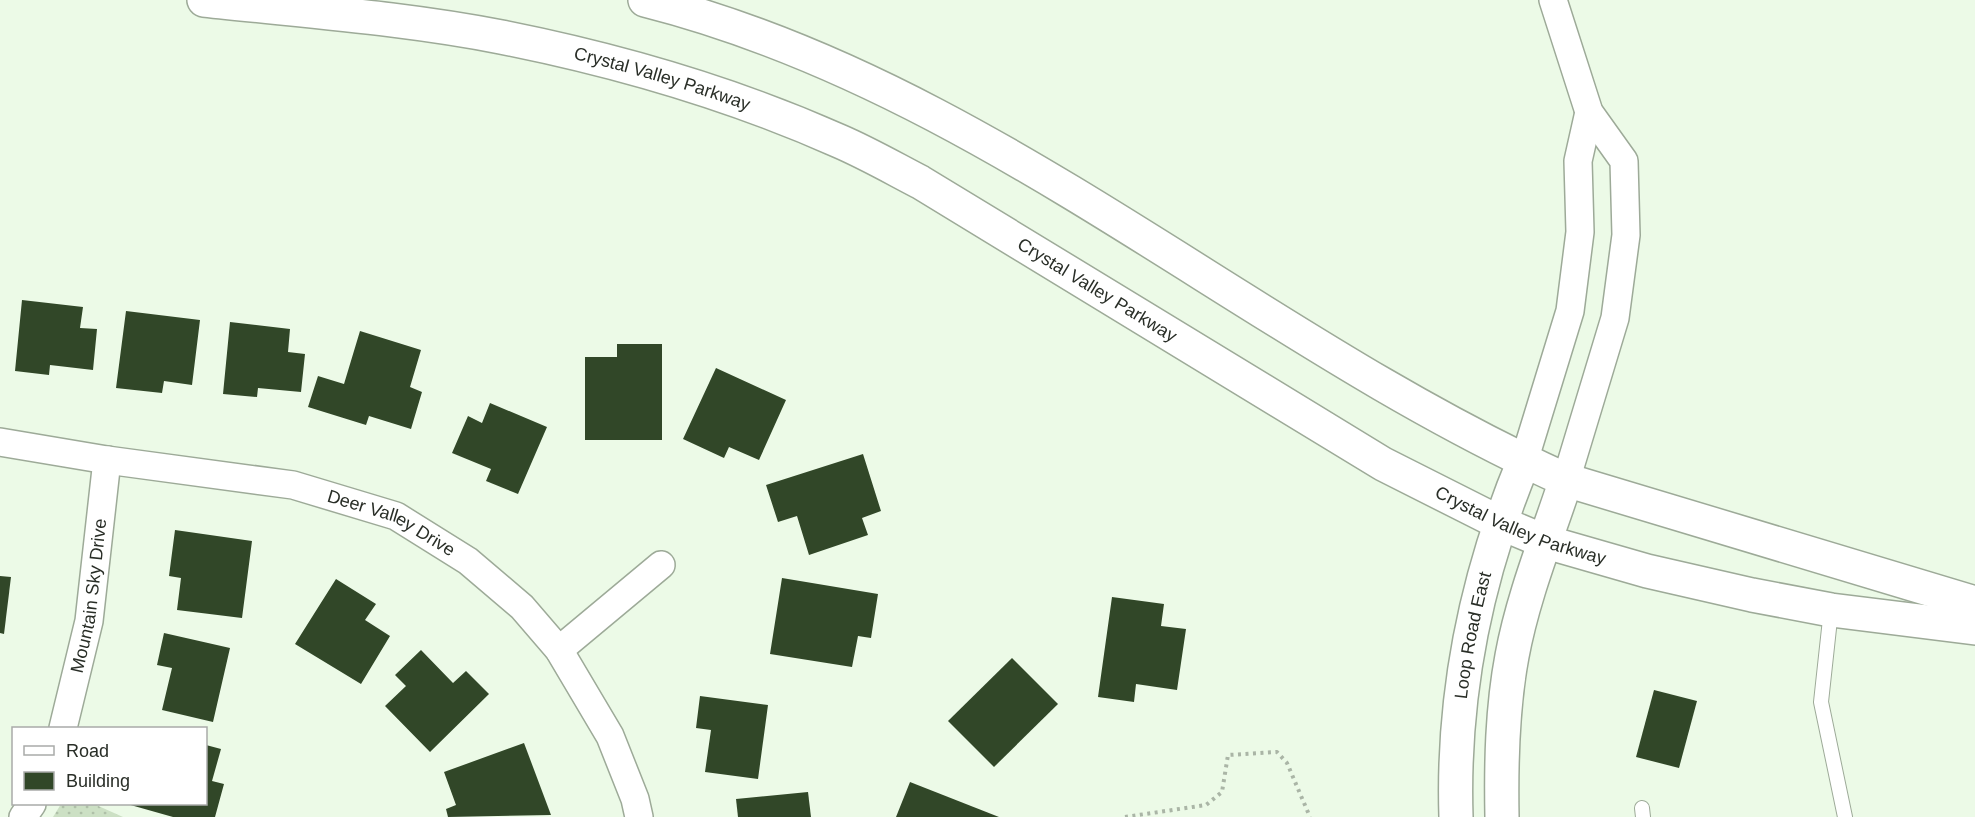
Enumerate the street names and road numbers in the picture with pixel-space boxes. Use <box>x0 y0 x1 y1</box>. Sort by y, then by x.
street label: Crystal Valley Parkway <box>572 43 753 114</box>
street label: Crystal Valley Parkway <box>1014 234 1180 346</box>
street label: Crystal Valley Parkway <box>1432 482 1608 569</box>
street label: Deer Valley Drive <box>325 486 459 560</box>
street label: Mountain Sky Drive <box>67 518 110 675</box>
street label: Loop Road East <box>1451 569 1495 700</box>

